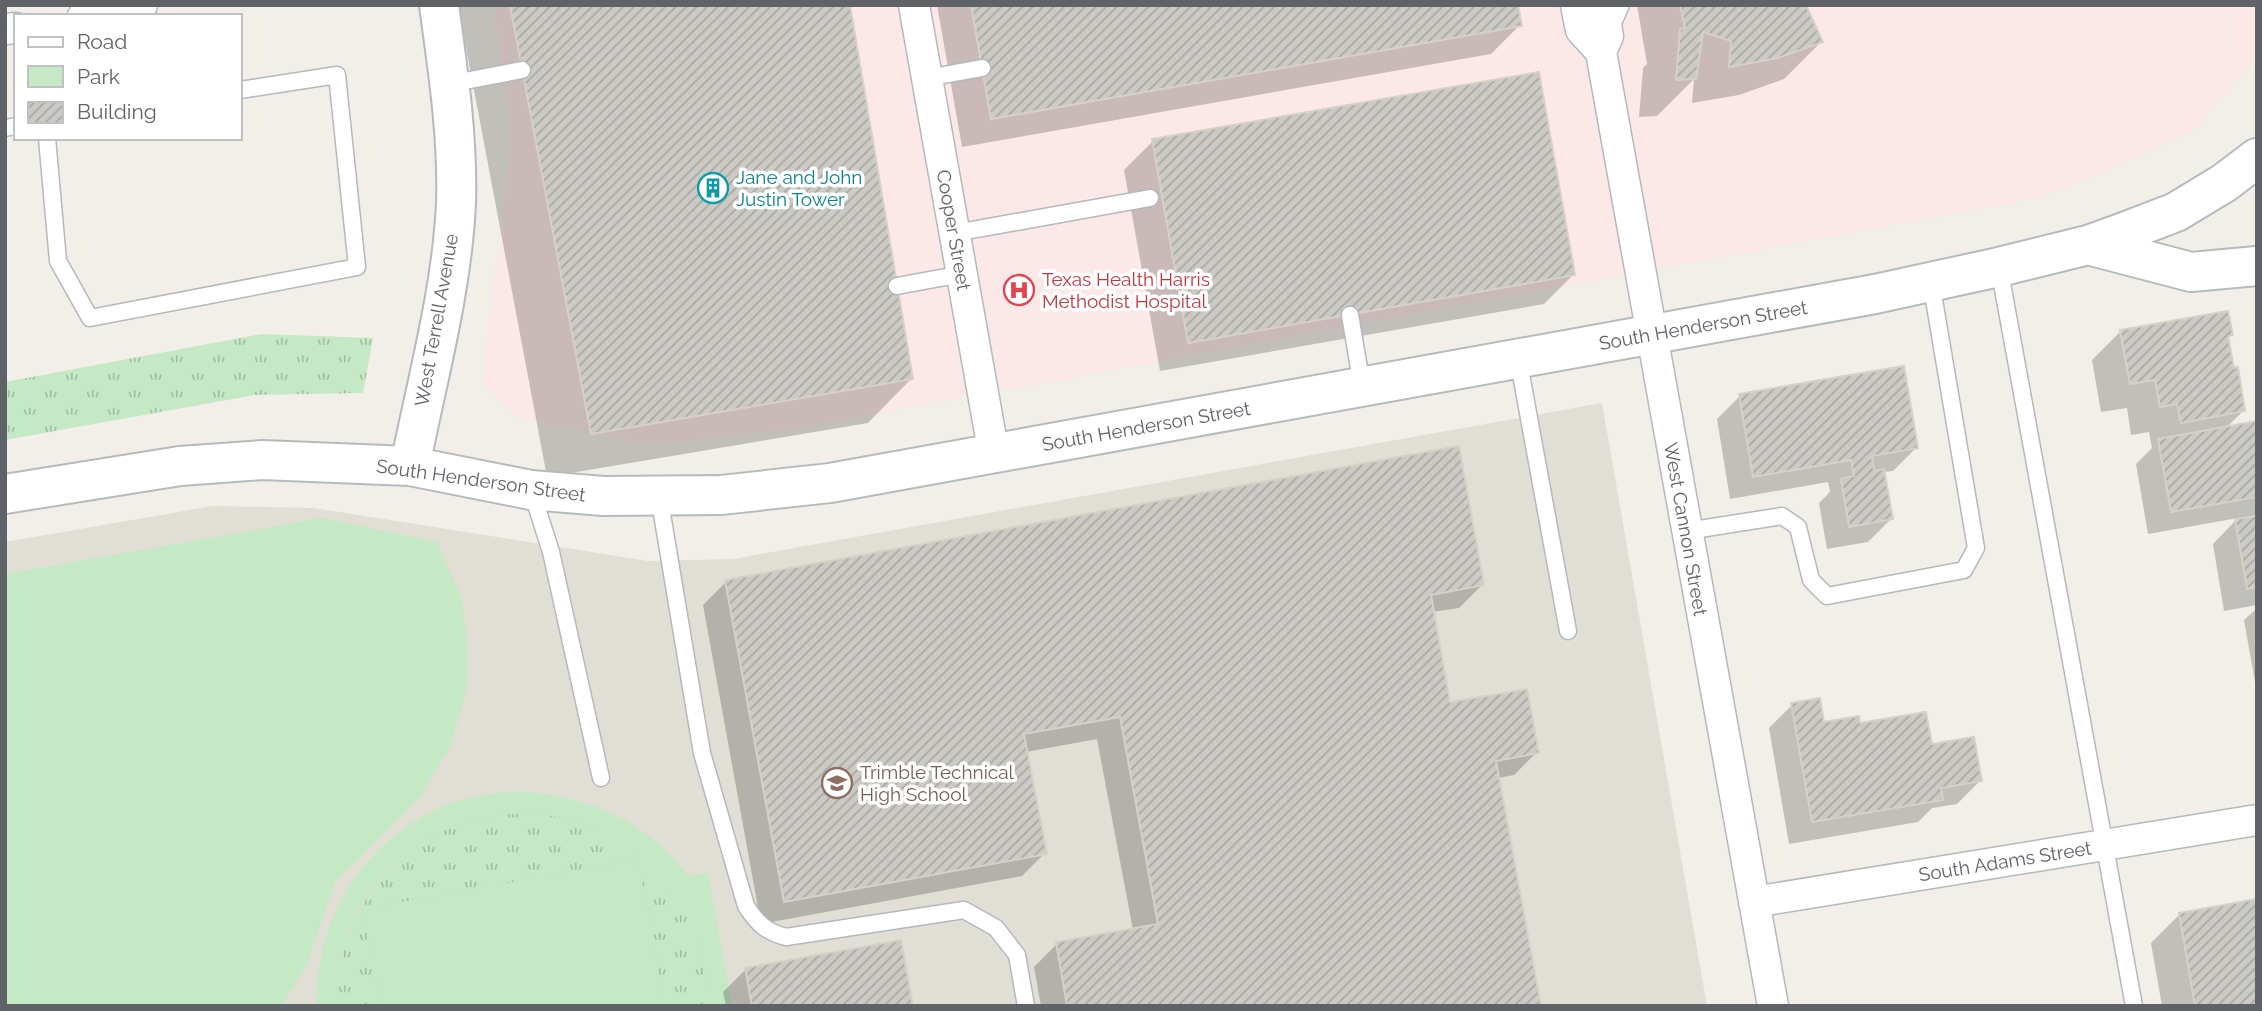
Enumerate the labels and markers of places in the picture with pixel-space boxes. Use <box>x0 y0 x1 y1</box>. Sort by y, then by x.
place label: Jane and John Justin Tower <box>736 166 862 210</box>
building icon: Jane and John Justin Tower <box>696 171 730 205</box>
place label: Texas Health Harris Methodist Hospital <box>1042 268 1210 312</box>
hospital icon: Texas Health Harris Methodist Hospital <box>1002 273 1036 307</box>
place label: Trimble Technical High School <box>860 761 1015 805</box>
school or university icon: Trimble Technical High School <box>820 766 854 800</box>

